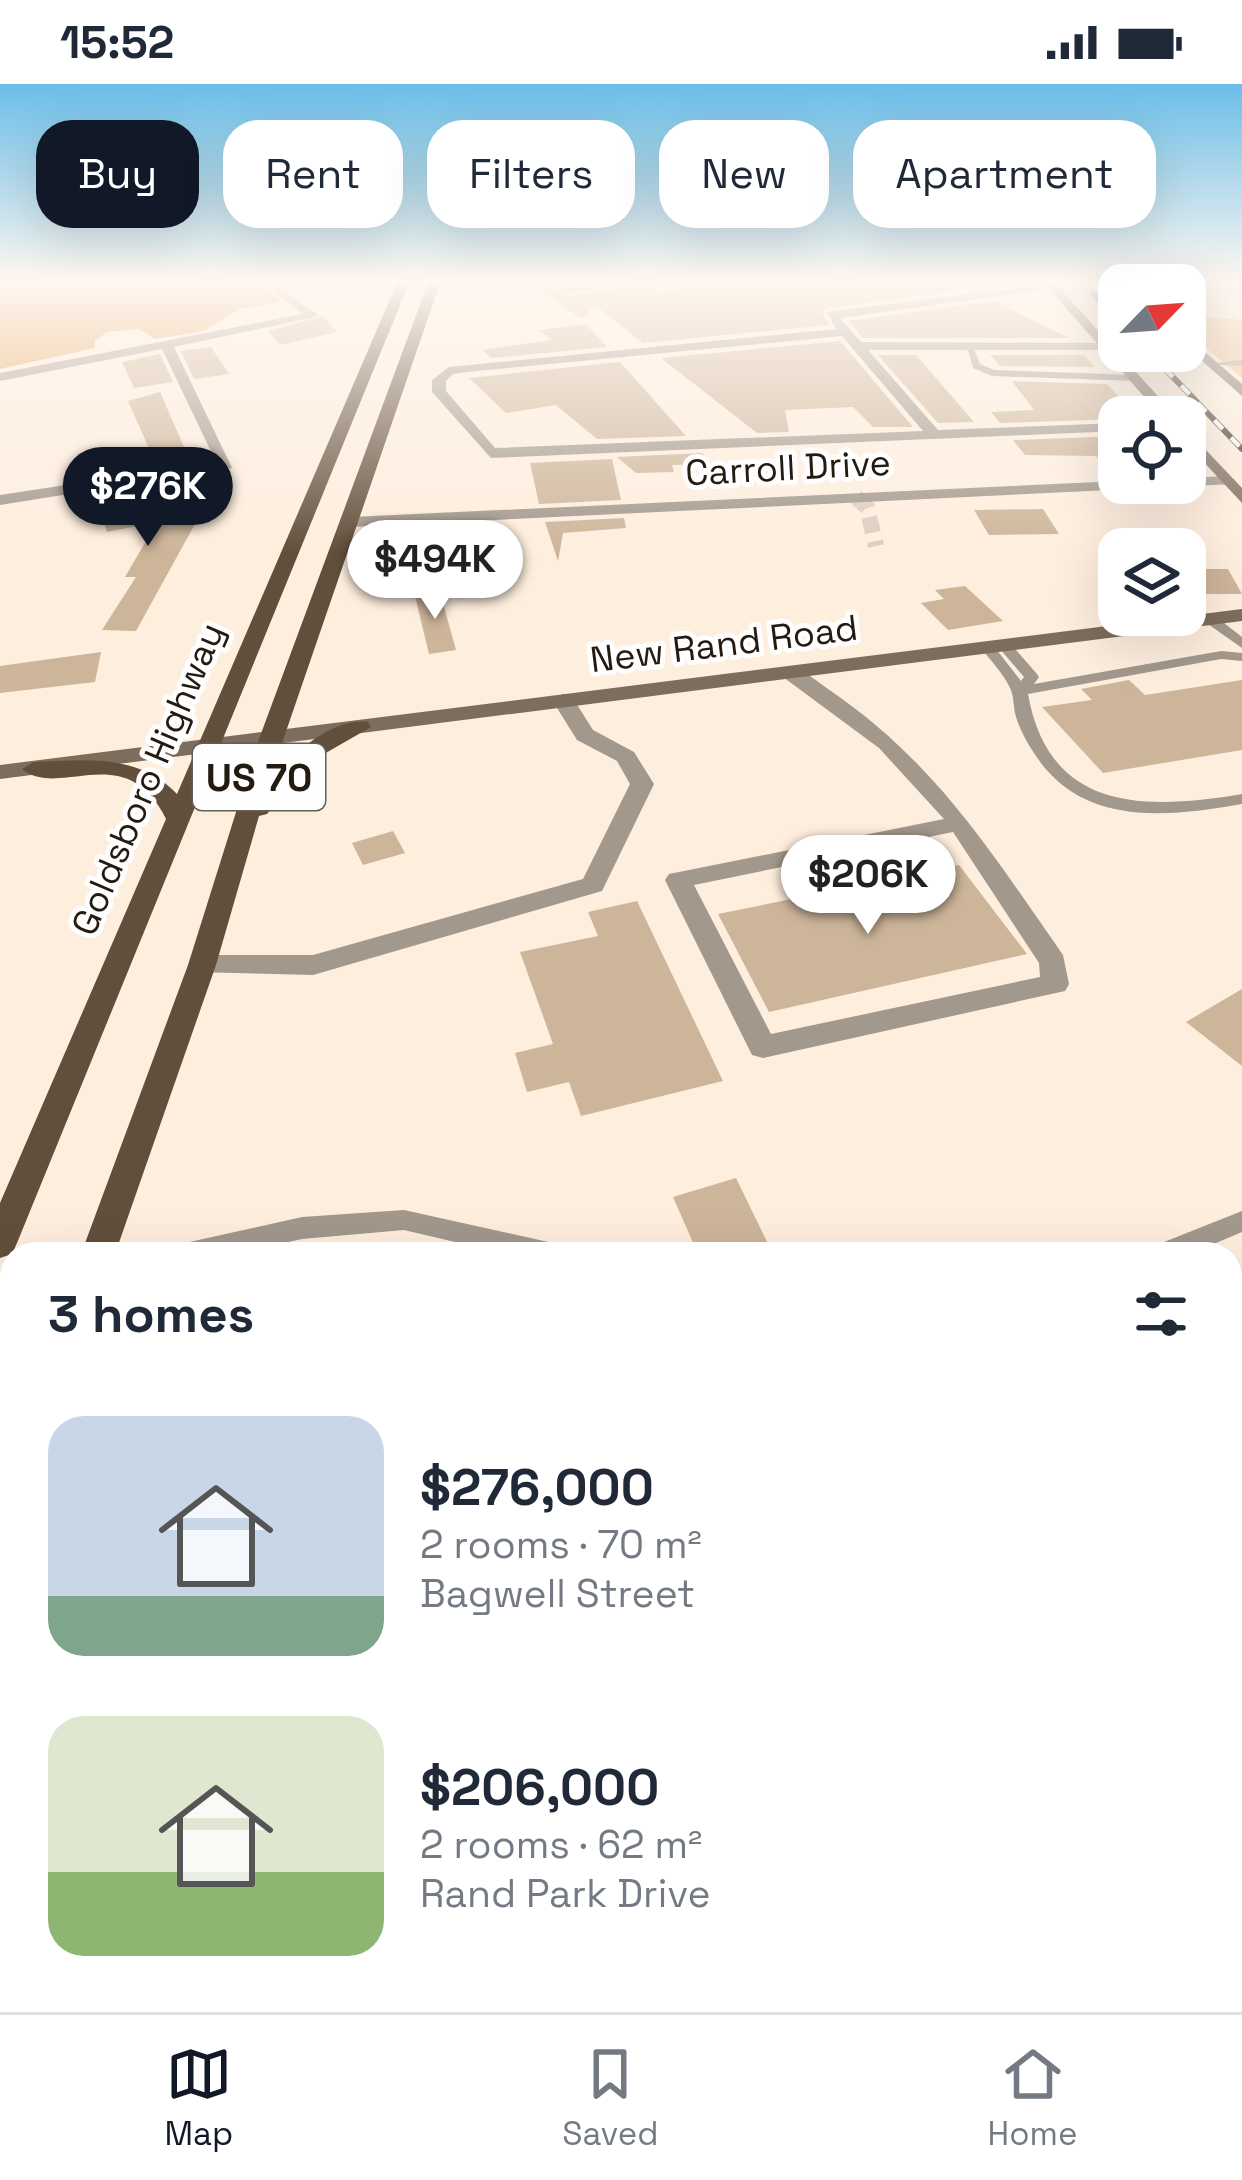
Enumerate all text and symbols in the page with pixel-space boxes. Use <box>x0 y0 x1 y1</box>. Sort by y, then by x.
text: 15:52 <box>60 14 174 71</box>
chip: Buy <box>36 120 199 228</box>
chip: Rent <box>223 120 403 228</box>
chip: Filters <box>427 120 635 228</box>
chip: New <box>659 120 829 228</box>
chip: Apartment <box>853 120 1156 228</box>
north arrow <box>1098 264 1206 372</box>
map controls <box>1098 264 1206 636</box>
button: locate <box>1098 396 1206 504</box>
street label: Carroll Drive <box>684 440 892 496</box>
pin: $276K <box>64 447 232 549</box>
text: $276K <box>90 461 206 510</box>
pin: $494K <box>351 520 519 622</box>
button: layers <box>1098 528 1206 636</box>
text: $494K <box>374 534 496 583</box>
street label: New Rand Road <box>588 605 860 683</box>
street label: Goldsboro Highway <box>61 616 235 942</box>
road number: US 70 <box>193 744 325 810</box>
pin: $206K <box>784 835 952 937</box>
text: $206K <box>808 849 928 898</box>
icon: filters <box>1128 1281 1194 1347</box>
text: 3 homes <box>48 1282 254 1347</box>
text: $276,000 <box>420 1455 654 1520</box>
icon: home <box>144 1464 288 1608</box>
text: 2 rooms · 70 m² <box>420 1520 702 1569</box>
text: Bagwell Street <box>420 1569 695 1618</box>
text: $206,000 <box>420 1755 659 1820</box>
icon: home <box>144 1764 288 1908</box>
text: 2 rooms · 62 m² <box>420 1820 702 1869</box>
text: Rand Park Drive <box>420 1869 711 1918</box>
tab: Map <box>165 2041 233 2155</box>
tab: Saved <box>562 2041 659 2155</box>
tab: Home <box>988 2041 1077 2155</box>

